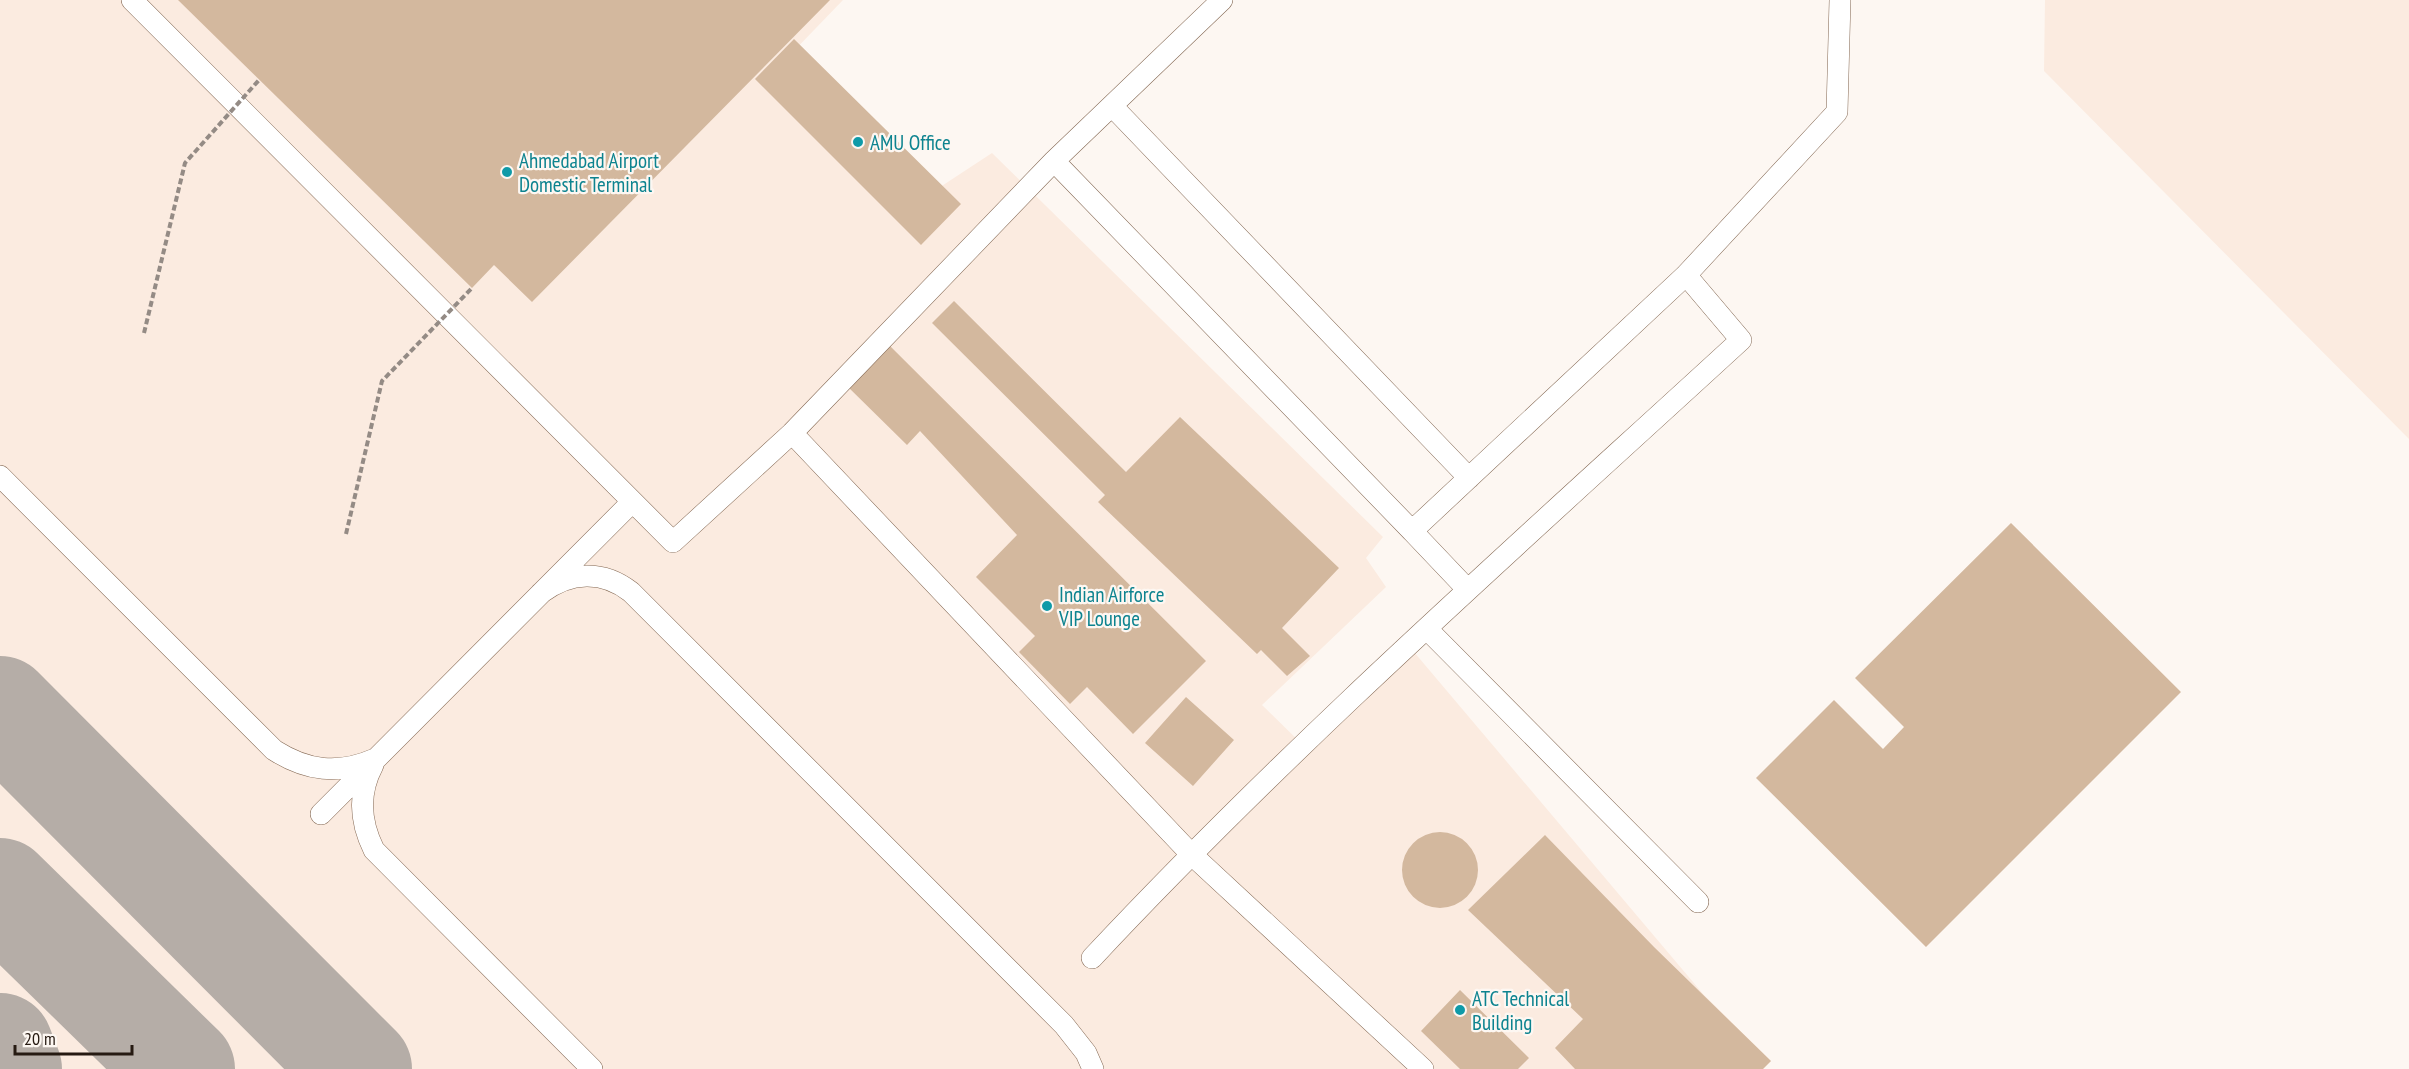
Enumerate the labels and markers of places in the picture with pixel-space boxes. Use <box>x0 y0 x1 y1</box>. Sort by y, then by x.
place label: AMU Office <box>870 129 951 156</box>
marker: AMU Office <box>851 135 865 149</box>
place label: Ahmedabad Airport Domestic Terminal <box>519 147 659 198</box>
marker: Ahmedabad Airport Domestic Terminal <box>500 165 514 179</box>
place label: Indian Airforce VIP Lounge <box>1058 581 1164 632</box>
marker: Indian Airforce VIP Lounge <box>1040 599 1054 613</box>
place label: ATC Technical Building <box>1472 985 1569 1036</box>
marker: ATC Technical Building <box>1453 1003 1467 1017</box>

